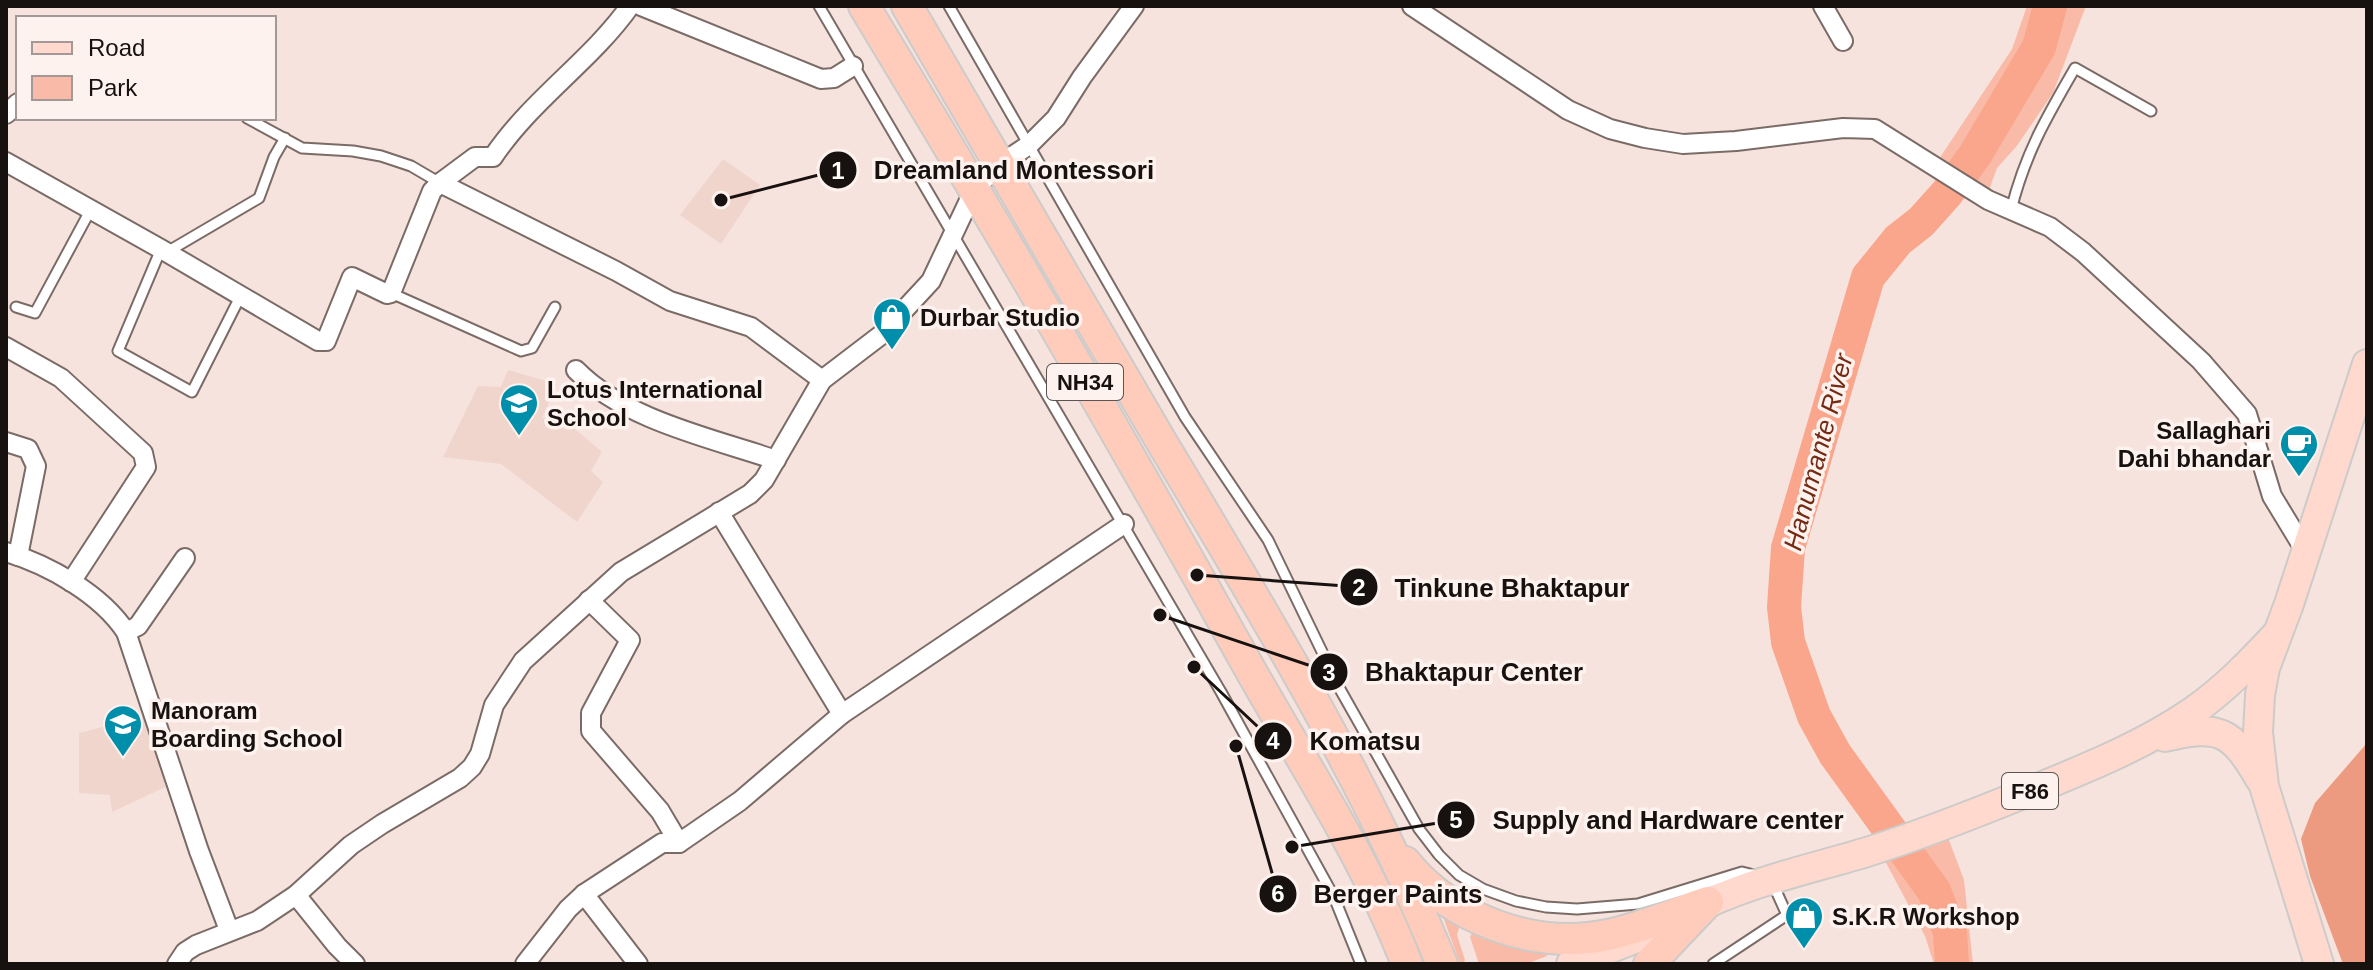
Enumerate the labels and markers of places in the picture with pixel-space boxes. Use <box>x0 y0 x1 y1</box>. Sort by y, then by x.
callout: Dreamland Montessori <box>818 145 1170 195</box>
shop icon: Durbar Studio <box>871 296 913 351</box>
place label: Durbar Studio <box>920 304 1080 331</box>
place label: Lotus International School <box>547 376 763 431</box>
school or university icon: Lotus International School <box>498 382 540 437</box>
place label: Sallaghari Dahi bhandar <box>2118 417 2271 472</box>
cafe icon: Sallaghari Dahi bhandar <box>2278 423 2320 478</box>
callout: Tinkune Bhaktapur <box>1339 562 1646 612</box>
callout: Bhaktapur Center <box>1309 647 1599 697</box>
place label: Manoram Boarding School <box>151 697 343 752</box>
school or university icon: Manoram Boarding School <box>102 703 144 758</box>
callout: Komatsu <box>1253 716 1436 766</box>
callout: Supply and Hardware center <box>1436 795 1859 845</box>
callout: Berger Paints <box>1258 869 1499 919</box>
shop icon: S.K.R Workshop <box>1783 895 1825 950</box>
place label: S.K.R Workshop <box>1832 903 2020 930</box>

